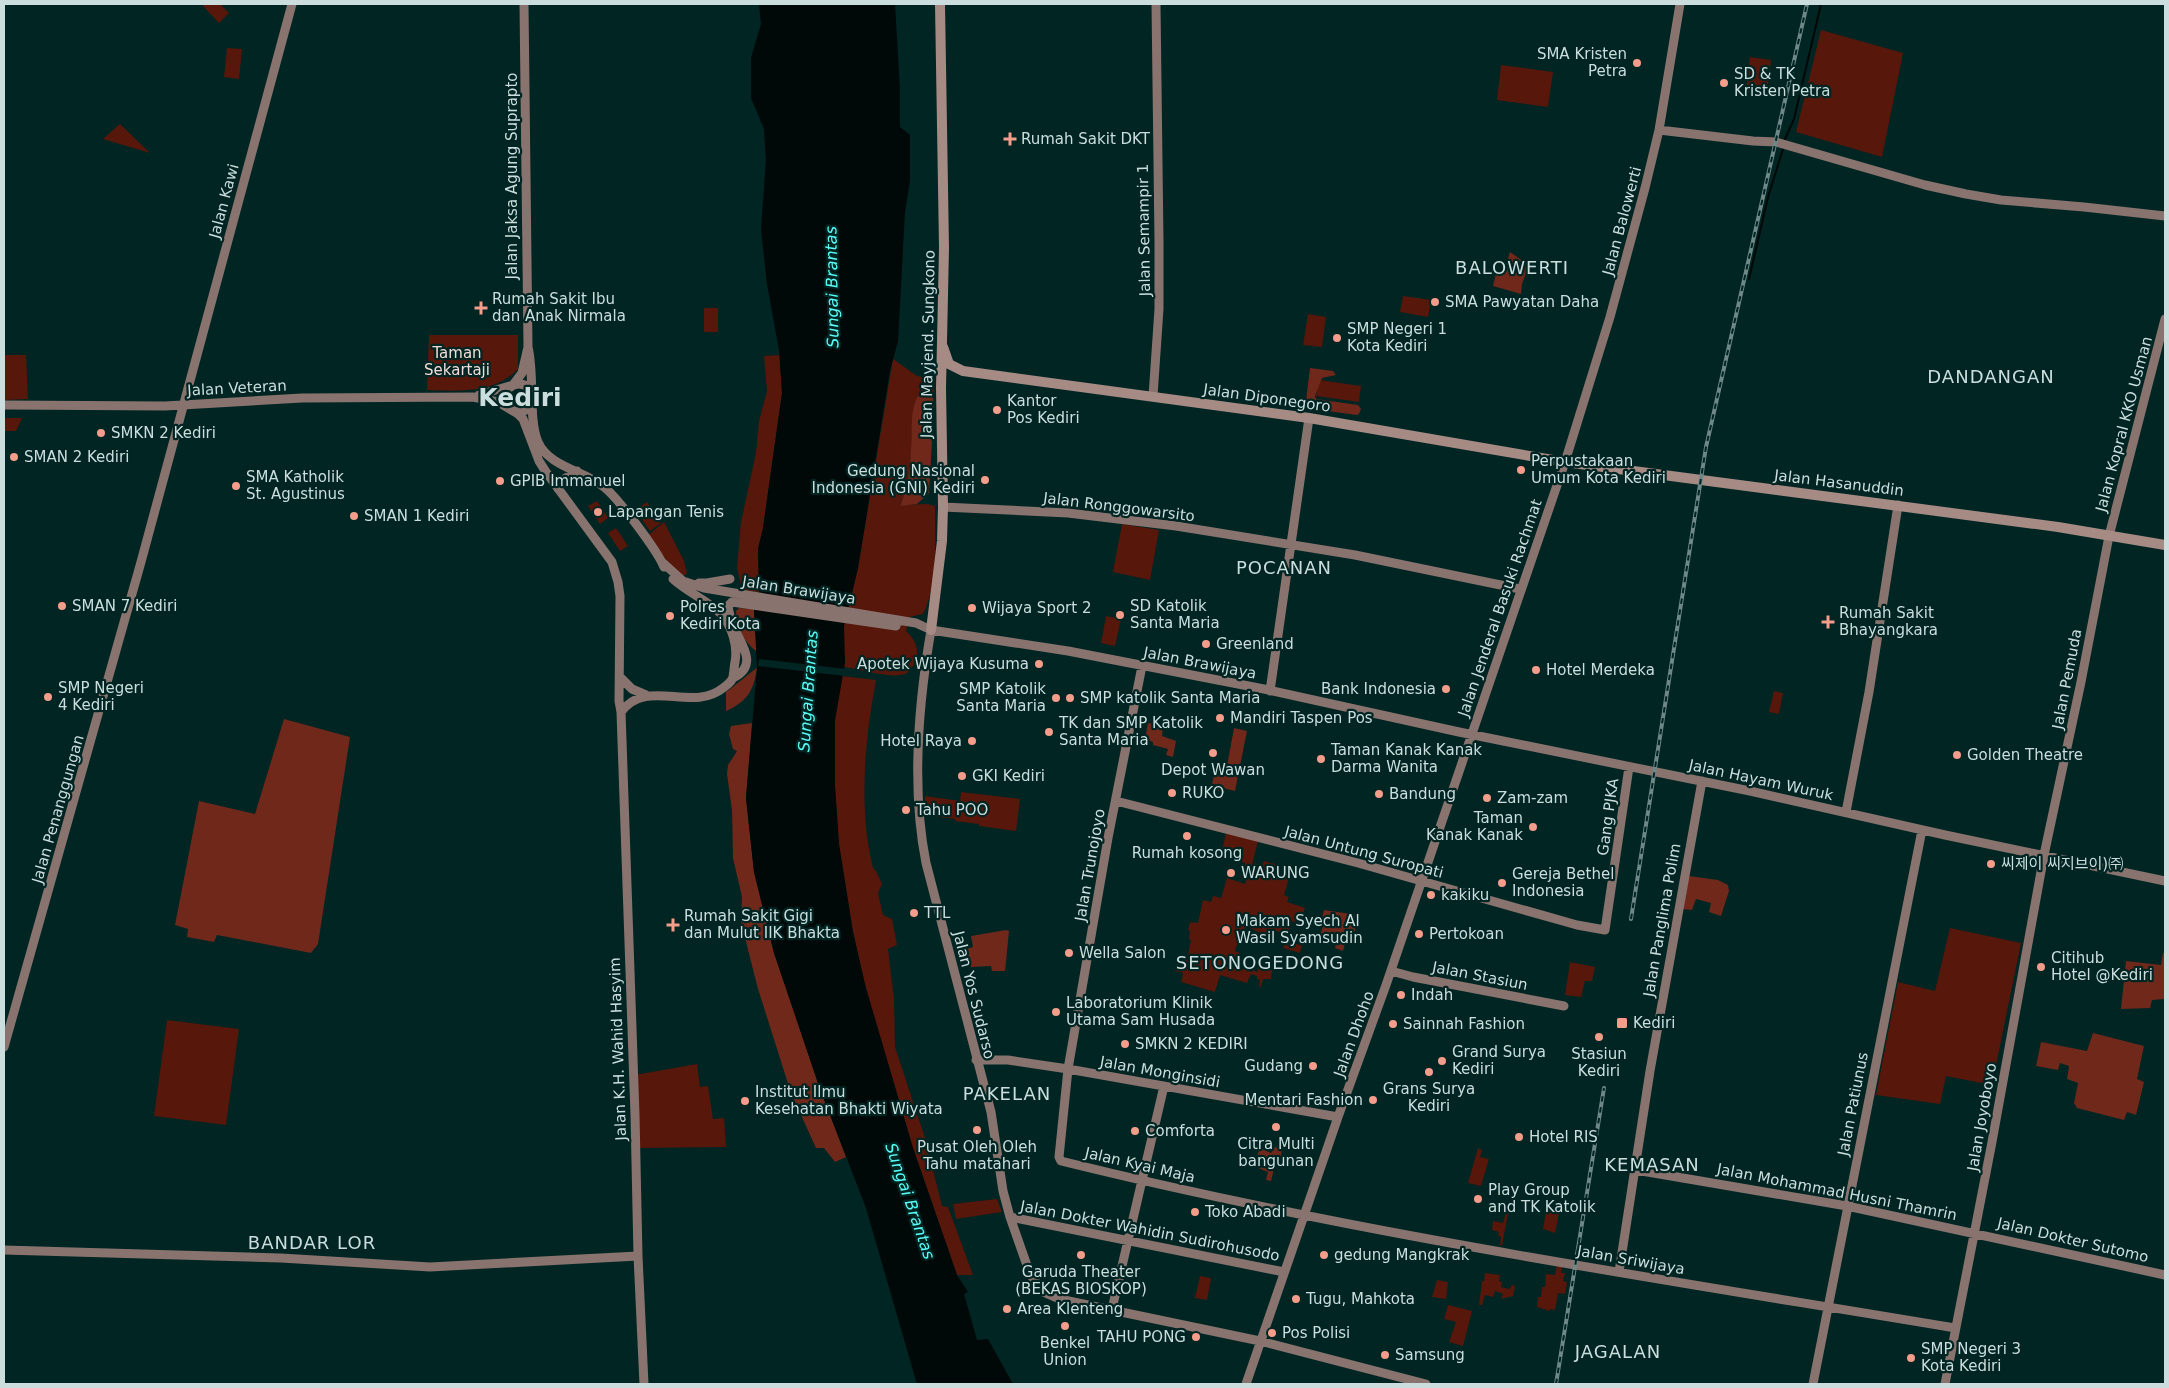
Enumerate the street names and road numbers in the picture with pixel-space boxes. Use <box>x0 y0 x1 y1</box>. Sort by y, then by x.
street label: Jalan Jaksa Agung Suprapto <box>503 73 521 280</box>
street label: Jalan Kawi <box>205 162 243 241</box>
street label: Jalan Semampir 1 <box>1134 164 1154 297</box>
street label: Jalan Balowerti <box>1599 165 1645 278</box>
street label: Jalan Mayjend. Sungkono <box>917 250 939 439</box>
street label: Jalan Kopral KKO Usman <box>2092 334 2156 515</box>
street label: Jalan Veteran <box>186 376 287 400</box>
street label: Jalan Diponegoro <box>1201 380 1332 416</box>
street label: Jalan Hasanuddin <box>1772 466 1905 500</box>
street label: Jalan Ronggowarsito <box>1041 489 1196 525</box>
street label: Jalan Jenderal Basuki Rachmat <box>1454 497 1546 720</box>
street label: Jalan Brawijaya <box>740 572 857 608</box>
street label: Jalan Pemuda <box>2048 627 2086 732</box>
street label: Jalan Brawijaya <box>1141 643 1258 683</box>
street label: Jalan Penanggungan <box>28 733 88 886</box>
street label: Jalan Hayam Wuruk <box>1686 756 1835 804</box>
street label: Gang PJKA <box>1594 776 1622 857</box>
street label: Jalan Trunojoyo <box>1071 807 1109 924</box>
street label: Jalan Untung Suropati <box>1282 822 1445 882</box>
street label: Jalan Panglima Polim <box>1639 842 1684 999</box>
street label: Jalan Yos Sudarso <box>949 928 999 1061</box>
street label: Jalan K.H. Wahid Hasyim <box>606 957 630 1142</box>
street label: Jalan Stasiun <box>1430 958 1529 994</box>
street label: Jalan Dhoho <box>1330 989 1378 1080</box>
street label: Jalan Patiunus <box>1834 1050 1872 1158</box>
street label: Jalan Monginsidi <box>1098 1052 1222 1091</box>
street label: Jalan Joyoboyo <box>1963 1061 2000 1174</box>
street label: Jalan Kyai Maja <box>1082 1143 1197 1186</box>
street label: Jalan Mohammad Husni Thamrin <box>1714 1160 1959 1224</box>
street label: Jalan Dokter Wahidin Sudirohusodo <box>1018 1197 1281 1265</box>
street label: Jalan Dokter Sutomo <box>1995 1214 2150 1266</box>
street label: Jalan Sriwijaya <box>1575 1242 1686 1278</box>

